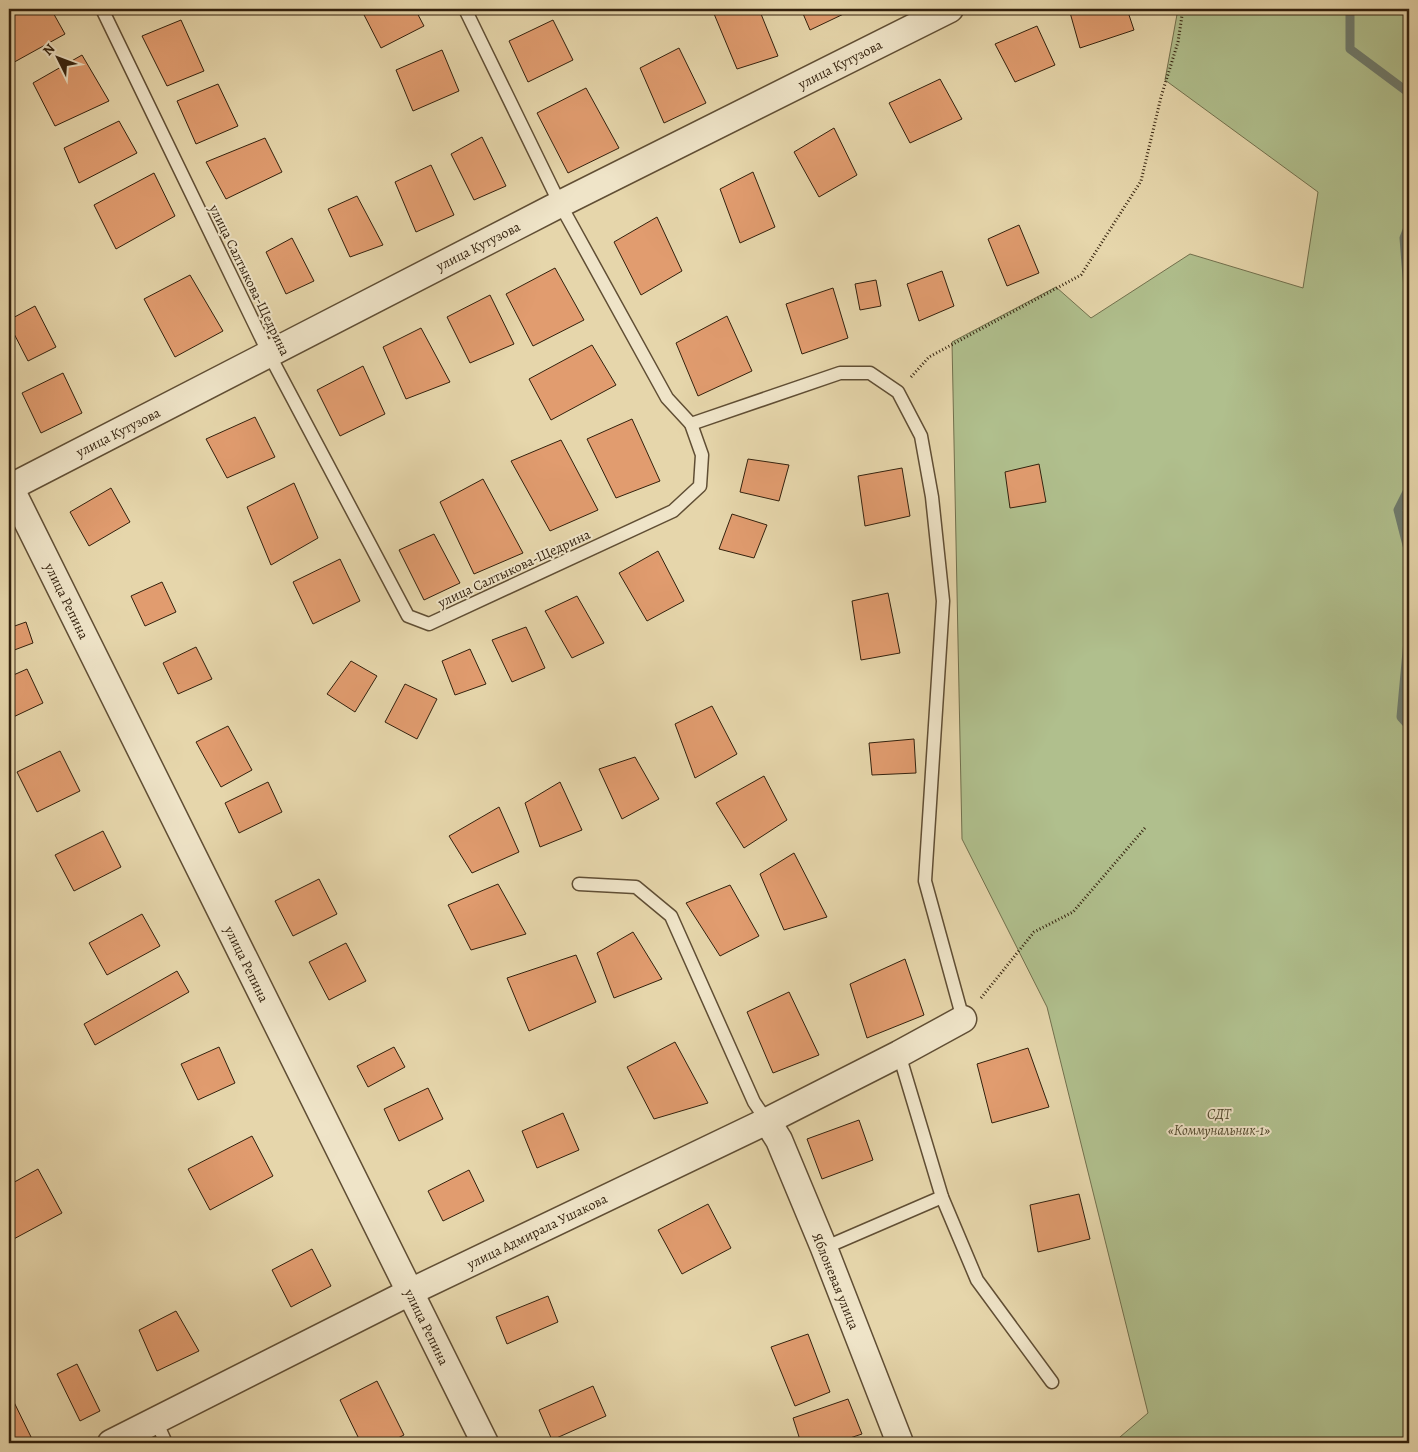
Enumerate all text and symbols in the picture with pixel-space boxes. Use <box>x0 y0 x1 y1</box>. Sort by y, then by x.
north arrow <box>32 32 82 82</box>
street label: улица Кутузова <box>794 35 886 94</box>
text: N <box>38 39 59 60</box>
street label: улица Салтыкова-Щедрина <box>204 200 295 360</box>
street label: улица Кутузова <box>432 217 524 276</box>
street label: улица Кутузова <box>72 403 164 462</box>
street label: улица Салтыкова-Щедрина <box>434 524 594 613</box>
street label: улица Репина <box>39 559 93 643</box>
street label: улица Репина <box>219 922 273 1006</box>
park label: СДТ «Коммунальник-1» <box>1168 1105 1270 1140</box>
street label: улица Адмирала Ушакова <box>463 1189 611 1274</box>
street label: Яблоневая улица <box>807 1230 864 1333</box>
street label: улица Репина <box>399 1285 453 1369</box>

